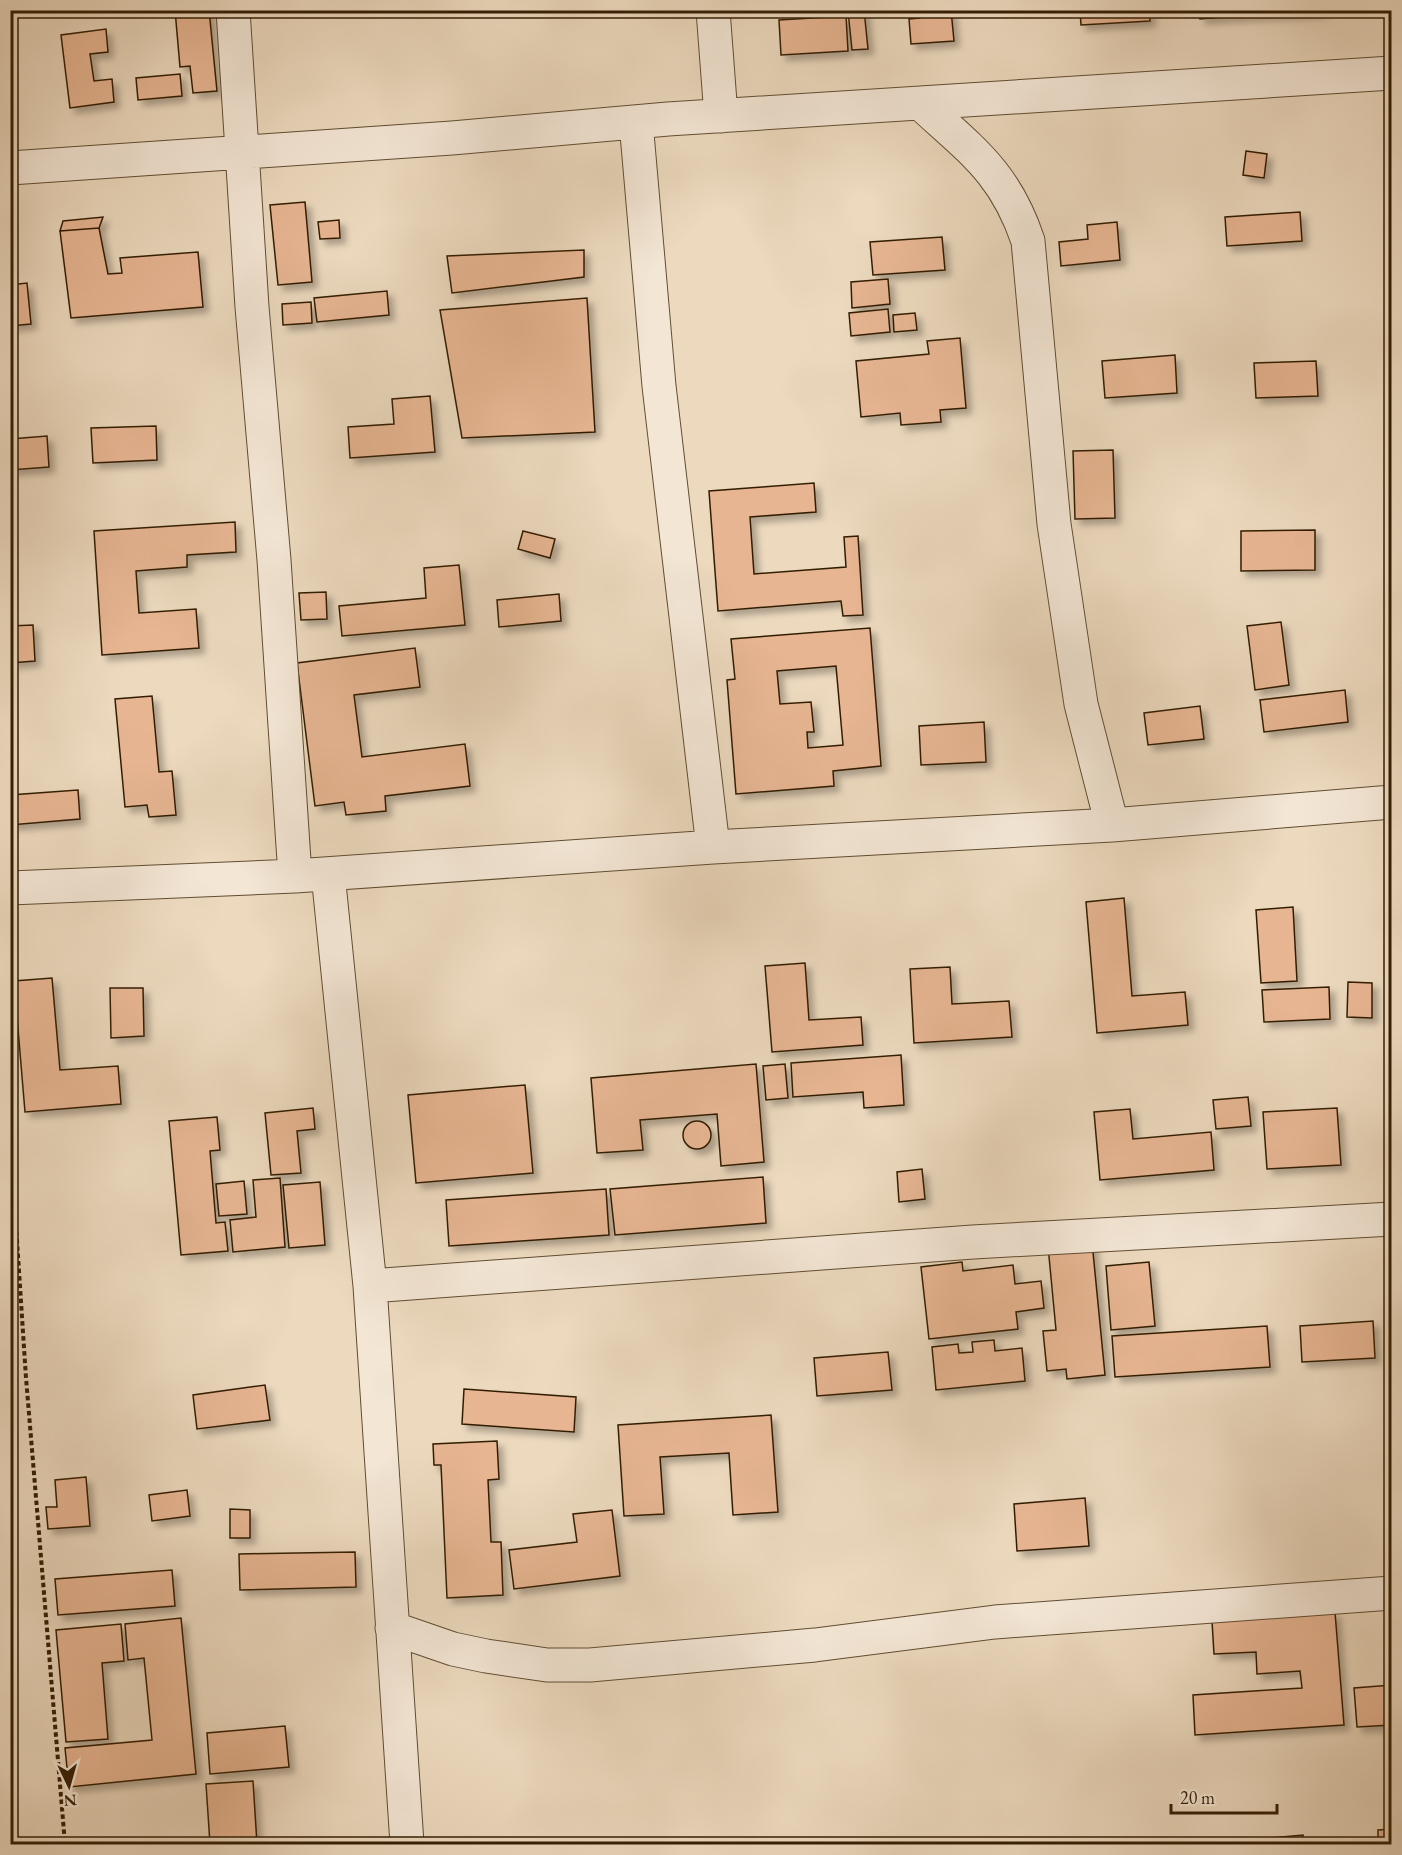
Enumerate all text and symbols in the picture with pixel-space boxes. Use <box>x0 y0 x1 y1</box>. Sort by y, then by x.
north arrow <box>39 1756 99 1816</box>
scale bar <box>1171 1777 1278 1815</box>
text: 20 m <box>1180 1786 1215 1809</box>
text: N <box>63 1789 78 1811</box>

